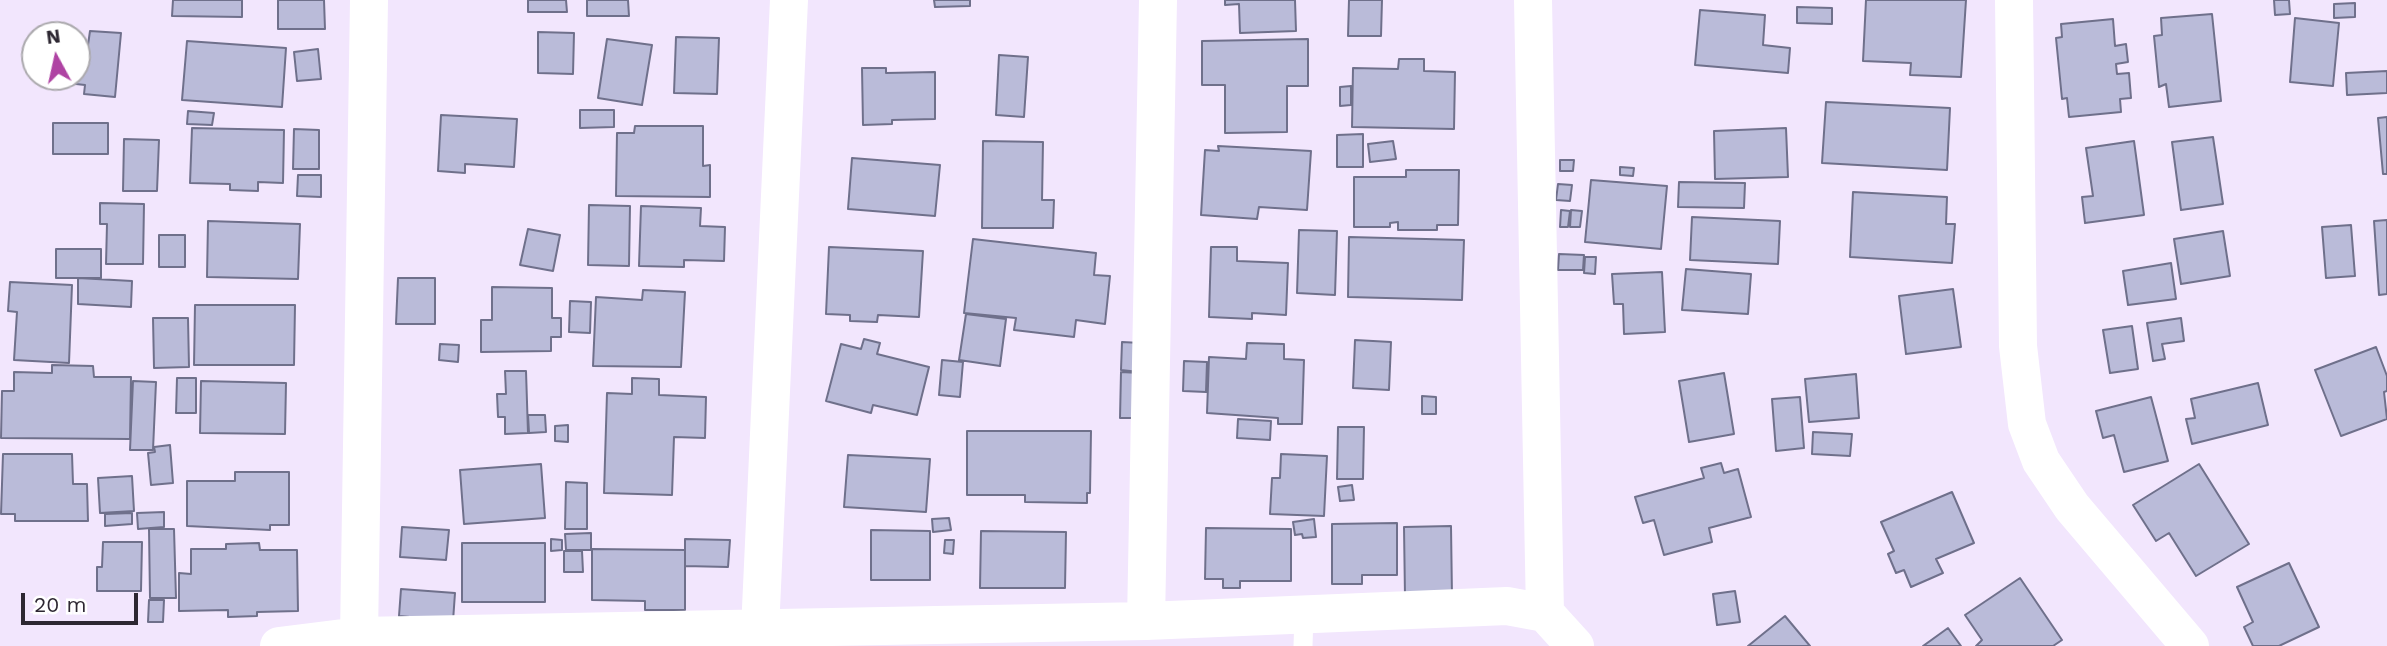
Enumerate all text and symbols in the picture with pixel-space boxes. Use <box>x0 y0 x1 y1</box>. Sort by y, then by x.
north arrow <box>21 21 91 91</box>
text: N <box>45 24 62 49</box>
scale bar <box>24 580 142 624</box>
text: 20 m <box>34 592 86 617</box>

